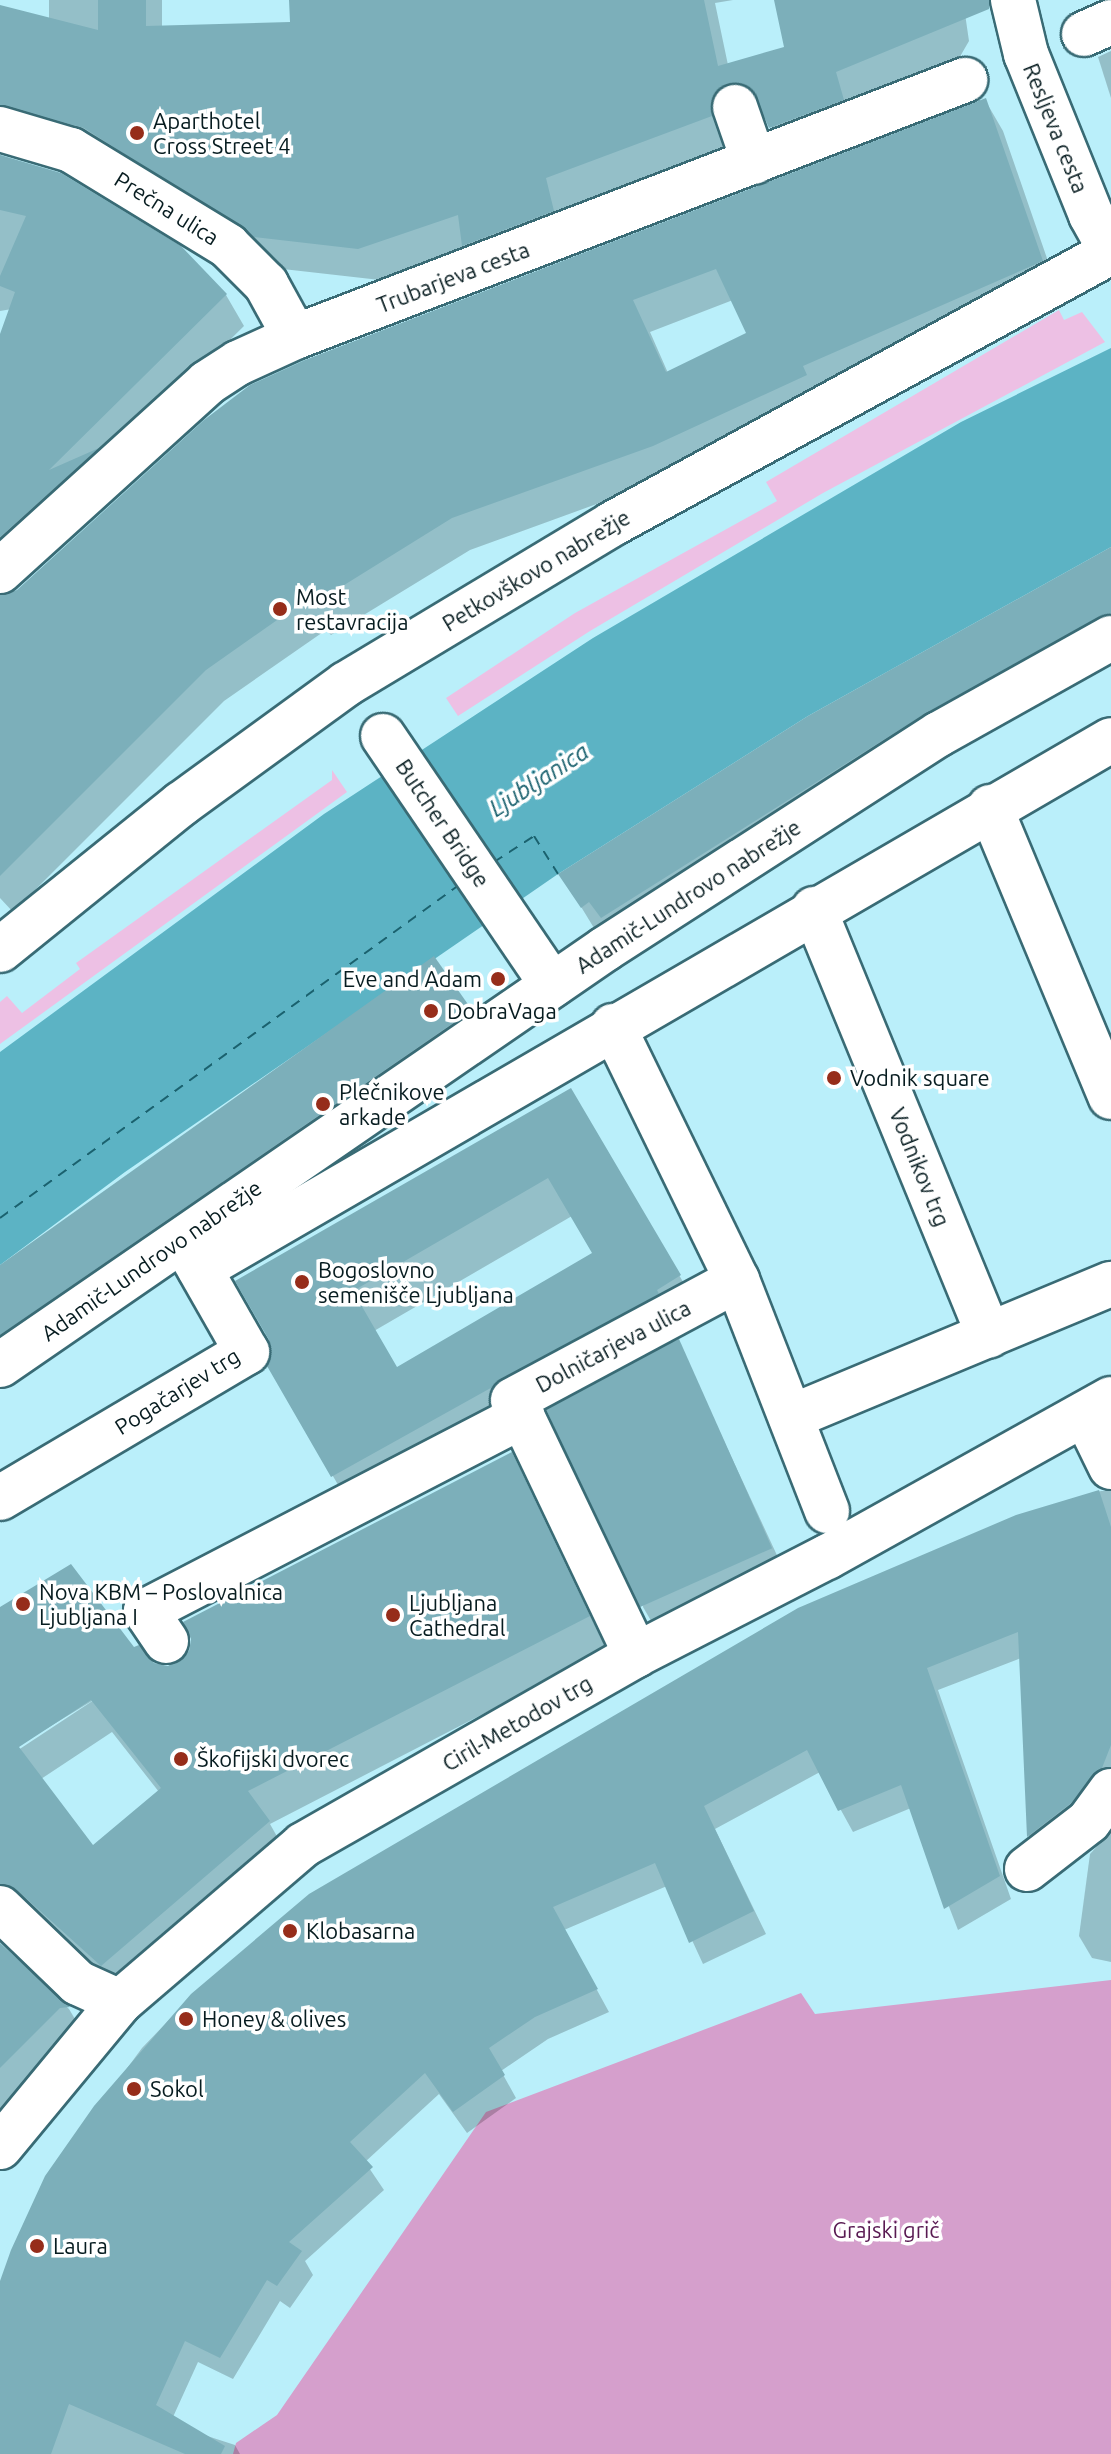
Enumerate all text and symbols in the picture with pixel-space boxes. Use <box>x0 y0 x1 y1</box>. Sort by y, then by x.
street label: Resljeva cesta <box>1018 59 1094 197</box>
place label: Aparthotel Cross Street 4 <box>153 107 291 158</box>
marker: Aparthotel Cross Street 4 <box>128 124 146 142</box>
street label: Prečna ulica <box>110 166 224 250</box>
street label: Trubarjeva cesta <box>373 236 533 318</box>
street label: Petkovškovo nabrežje <box>437 504 635 636</box>
place label: Most restavracija <box>296 583 408 634</box>
marker: Most restavracija <box>271 600 289 618</box>
water label: Ljubljanica <box>484 737 594 823</box>
street label: Butcher Bridge <box>390 754 496 892</box>
street label: Adamič-Lundrovo nabrežje <box>571 813 805 979</box>
place label: Eve and Adam <box>343 966 482 992</box>
marker: Eve and Adam <box>489 970 507 988</box>
place label: DobraVaga <box>447 998 557 1024</box>
marker: DobraVaga <box>422 1002 440 1020</box>
place label: Vodnik square <box>850 1065 990 1091</box>
marker: Vodnik square <box>825 1069 843 1087</box>
place label: Plečnikove arkade <box>339 1078 445 1130</box>
marker: Plečnikove arkade <box>314 1095 332 1113</box>
street label: Vodnikov trg <box>884 1104 956 1230</box>
street label: Adamič-Lundrovo nabrežje <box>36 1174 266 1346</box>
place label: Bogoslovno semenišče Ljubljana <box>318 1256 514 1308</box>
marker: Bogoslovno semenišče Ljubljana <box>293 1273 311 1291</box>
street label: Dolničarjeva ulica <box>531 1294 695 1398</box>
street label: Pogačarjev trg <box>110 1342 244 1440</box>
place label: Nova KBM – Poslovalnica Ljubljana I <box>39 1578 283 1630</box>
place label: Ljubljana Cathedral <box>409 1589 505 1640</box>
marker: Nova KBM – Poslovalnica Ljubljana I <box>14 1595 32 1613</box>
marker: Ljubljana Cathedral <box>384 1606 402 1624</box>
street label: Ciril-Metodov trg <box>437 1669 597 1777</box>
place label: Škofijski dvorec <box>197 1746 349 1772</box>
marker: Škofijski dvorec <box>172 1750 190 1768</box>
place label: Klobasarna <box>306 1918 415 1944</box>
marker: Klobasarna <box>281 1922 299 1940</box>
place label: Honey & olives <box>202 2006 346 2032</box>
marker: Honey & olives <box>177 2010 195 2028</box>
place label: Sokol <box>150 2076 204 2102</box>
marker: Sokol <box>125 2080 143 2098</box>
park label: Grajski grič <box>832 2217 940 2243</box>
place label: Laura <box>53 2233 108 2259</box>
marker: Laura <box>28 2237 46 2255</box>

